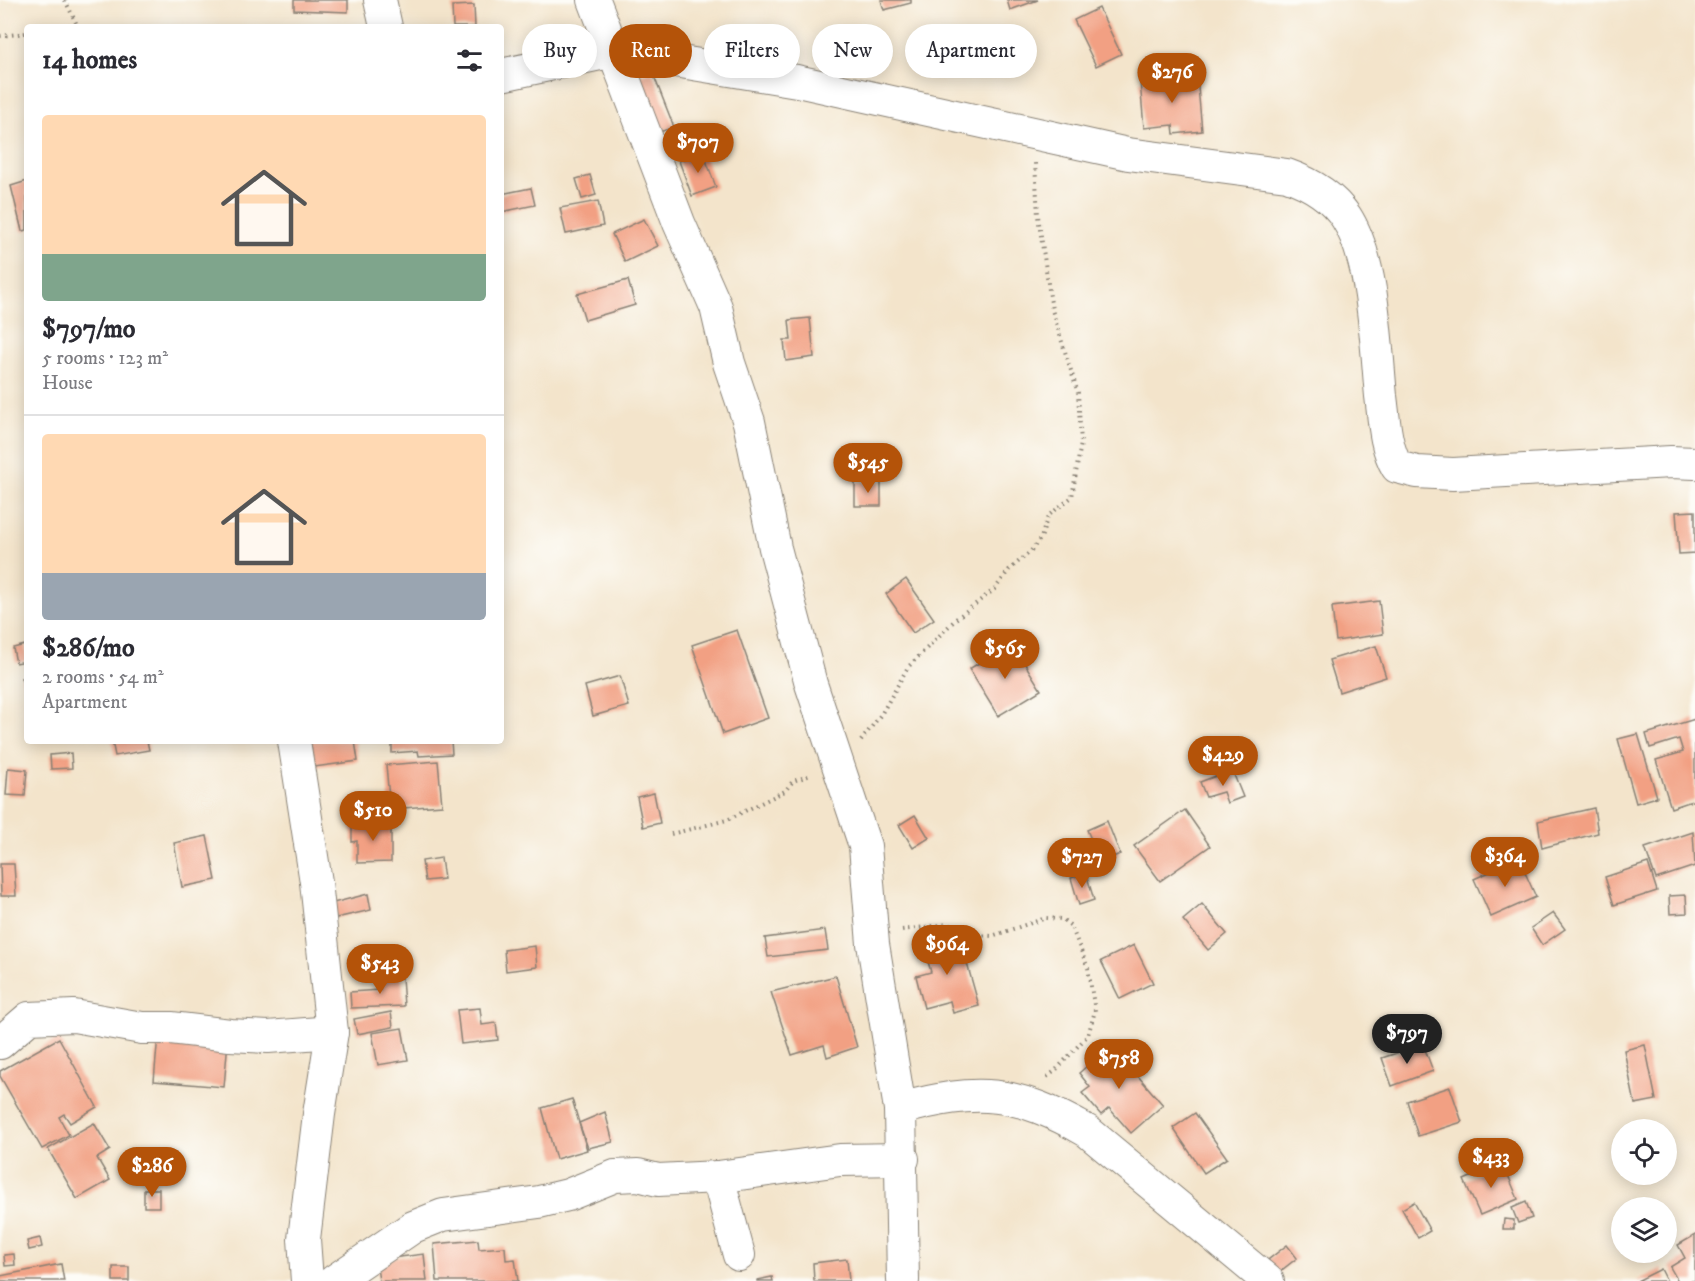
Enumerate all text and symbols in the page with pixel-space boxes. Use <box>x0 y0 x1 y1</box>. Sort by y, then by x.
chip: Buy <box>522 24 597 78</box>
chip: Rent <box>609 24 692 78</box>
chip: Filters <box>704 24 800 78</box>
chip: New <box>812 24 893 78</box>
chip: Apartment <box>905 24 1037 78</box>
text: 14 homes <box>42 44 137 77</box>
icon: filters <box>453 44 486 77</box>
pin: $276 <box>1136 53 1208 104</box>
text: $276 <box>1151 60 1193 85</box>
pin: $707 <box>662 123 734 174</box>
text: $707 <box>677 130 719 155</box>
icon: home <box>210 154 318 262</box>
text: $797/mo <box>42 313 136 346</box>
text: 5 rooms · 123 m² <box>42 346 168 371</box>
text: House <box>42 371 93 396</box>
pin: $545 <box>832 443 904 494</box>
text: $545 <box>847 450 889 475</box>
icon: home <box>210 473 318 581</box>
pin: $565 <box>969 629 1041 680</box>
text: $286/mo <box>42 632 135 665</box>
text: $565 <box>984 636 1026 661</box>
text: 2 rooms · 54 m² <box>42 665 164 690</box>
text: Apartment <box>42 690 127 715</box>
pin: $429 <box>1187 736 1259 787</box>
text: $429 <box>1202 743 1244 768</box>
pin: $510 <box>337 791 409 842</box>
text: $510 <box>354 798 392 823</box>
pin: $364 <box>1469 837 1541 888</box>
pin: $727 <box>1046 838 1118 889</box>
text: $364 <box>1485 844 1525 869</box>
text: $727 <box>1061 845 1103 870</box>
pin: $964 <box>911 925 983 976</box>
text: $964 <box>926 932 968 957</box>
pin: $543 <box>344 944 416 995</box>
text: $543 <box>361 951 399 976</box>
pin: $797 <box>1371 1014 1443 1065</box>
text: $797 <box>1386 1021 1428 1046</box>
pin: $758 <box>1083 1039 1155 1090</box>
text: $758 <box>1098 1046 1140 1071</box>
map controls <box>1611 1119 1677 1263</box>
button: locate <box>1611 1119 1677 1185</box>
pin: $433 <box>1455 1138 1527 1189</box>
text: $433 <box>1472 1145 1510 1170</box>
pin: $286 <box>116 1147 188 1198</box>
text: $286 <box>131 1154 173 1179</box>
button: layers <box>1611 1197 1677 1263</box>

